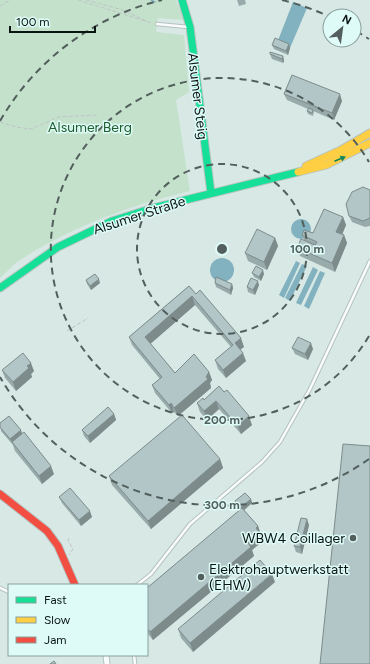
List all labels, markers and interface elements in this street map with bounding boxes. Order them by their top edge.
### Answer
scale bar [10,8,95,34]
north arrow [322,8,362,48]
text: N [340,12,353,27]
text: 100 m [16,15,50,29]
street label: Alsumer Steig [184,52,211,141]
park label: Alsumer Berg [48,119,132,136]
one-way arrow [334,156,346,162]
street label: Alsumer Straße [91,192,188,238]
centre of rings [215,242,229,256]
text: 100 m [290,242,324,256]
text: 200 m [204,413,240,427]
text: 300 m [204,498,240,512]
place label: WBW4 Coillager [242,530,345,547]
marker: WBW4 Coillager [348,533,358,543]
place label: Elektrohauptwerkstatt (EHW) [209,561,349,594]
marker: Elektrohauptwerkstatt (EHW) [196,572,206,582]
legend [8,584,148,656]
text: Fast [44,593,67,607]
text: Slow [44,613,71,627]
text: Jam [44,633,67,647]

